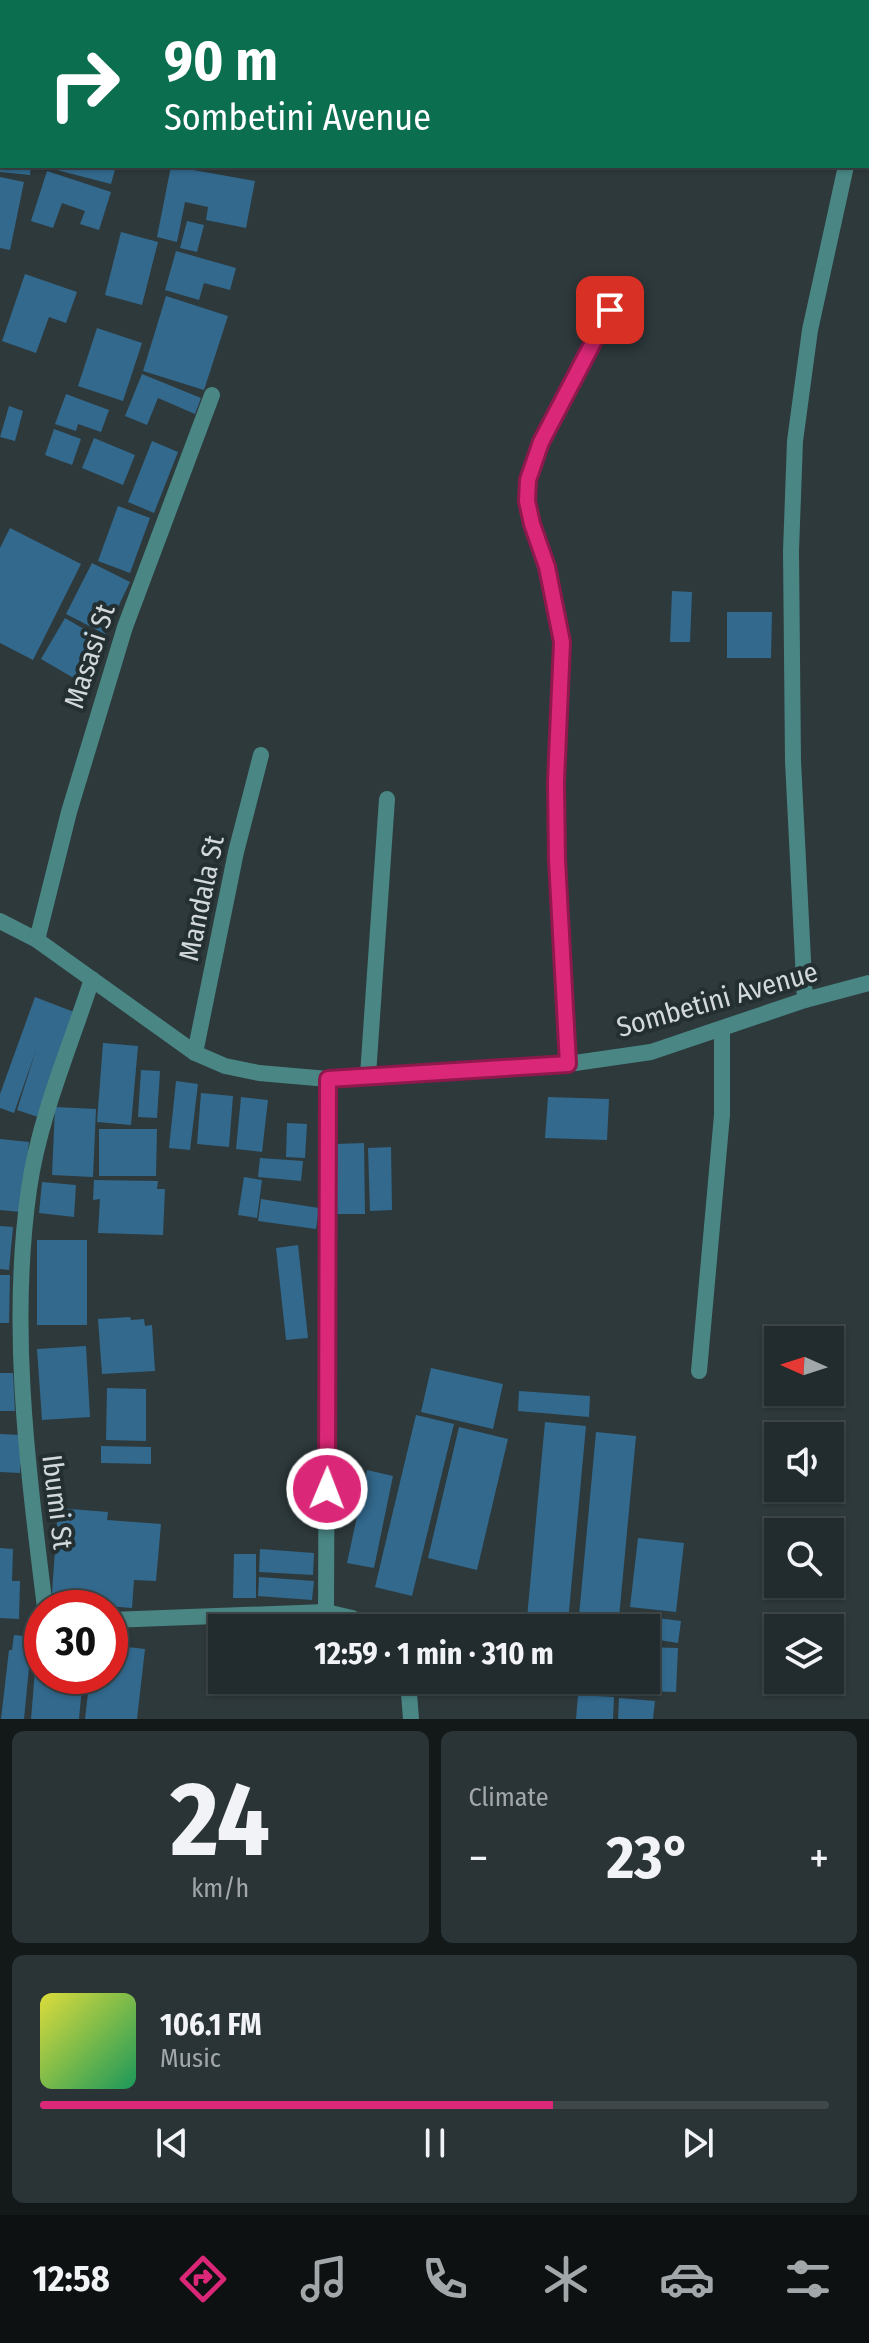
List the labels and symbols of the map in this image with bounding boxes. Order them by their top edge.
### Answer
pin [576,276,644,344]
street label: Masasi St [57,599,122,712]
street label: Mandala St [172,832,231,964]
street label: Sombetini Avenue [613,955,821,1044]
north arrow [764,1326,844,1406]
position arrow [285,1447,369,1531]
street label: Ibumi St [35,1453,80,1552]
speed limit sign: 30 [24,1590,128,1694]

